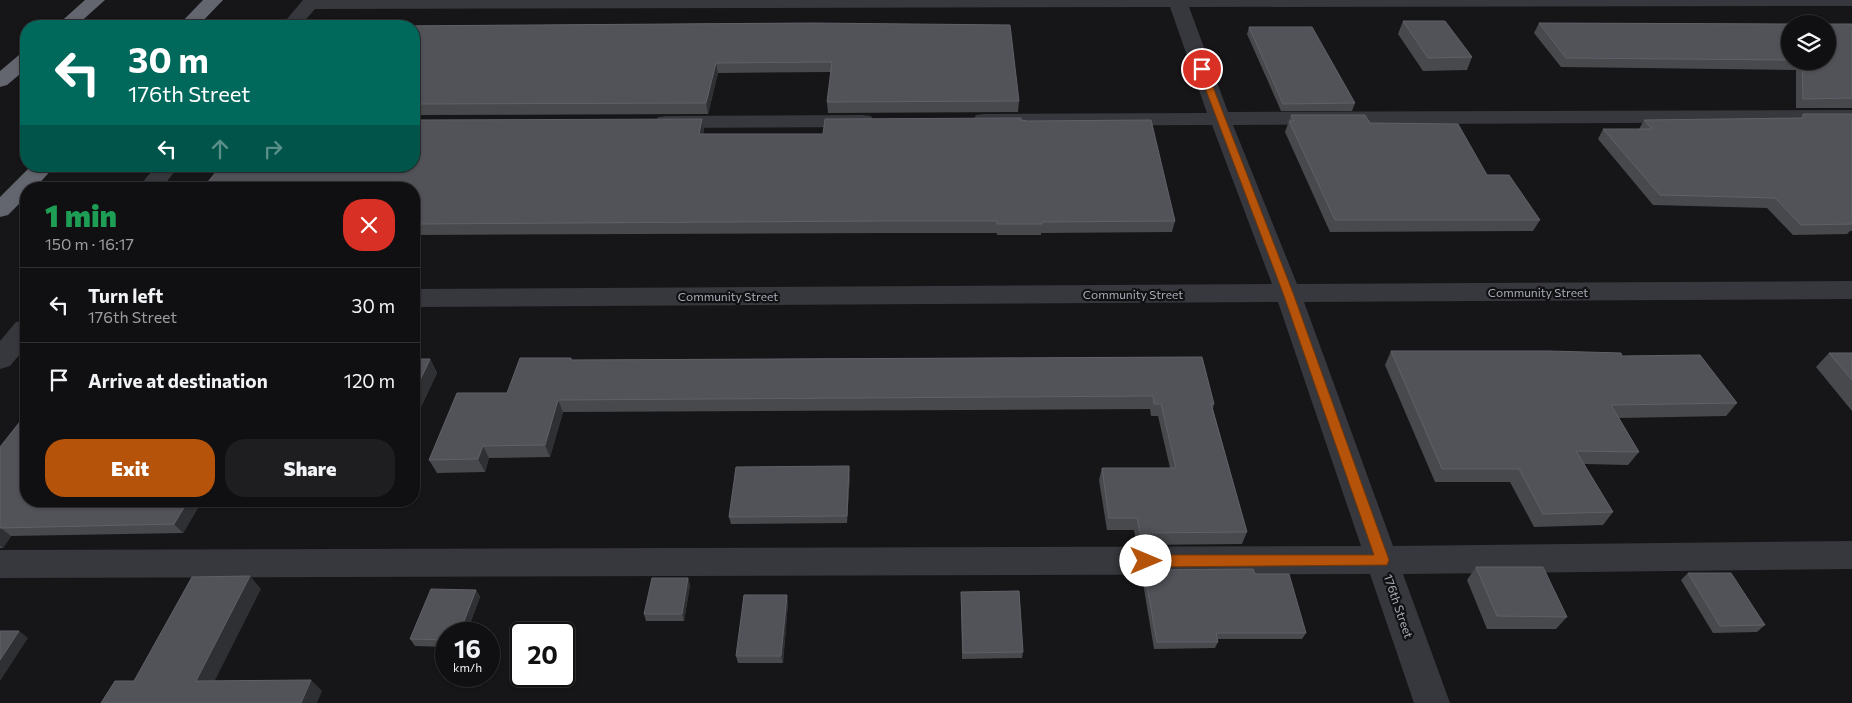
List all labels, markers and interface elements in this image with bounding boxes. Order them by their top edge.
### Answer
map controls [1781,15,1836,70]
button: layers [1781,15,1836,70]
text: 30 m [128,37,209,80]
icon: left [45,40,110,105]
pin [1181,48,1223,90]
icon: arrive [1188,55,1216,83]
text: 176th Street [128,80,250,107]
icon: left [153,135,181,163]
icon: ahead [206,135,234,163]
icon: right [259,135,287,163]
text: 1 min [45,196,117,233]
button: close [343,199,395,251]
text: 150 m · 16:17 [45,234,134,253]
text: Turn left [88,284,163,307]
street label: Community Street [1488,285,1588,299]
street label: Community Street [1083,287,1183,301]
street label: Community Street [678,289,778,303]
icon: left [45,291,73,319]
text: 30 m [352,294,395,317]
text: 176th Street [88,307,177,326]
icon: arrive [45,366,73,394]
text: Arrive at destination [88,369,268,392]
text: 120 m [344,369,395,392]
button: Exit [45,439,215,497]
button: Share [225,439,395,497]
position arrow [1119,534,1171,586]
street label: 176th Street [1382,572,1417,640]
speed limit sign: 20 [510,622,575,687]
text: 16 [454,633,481,663]
text: km/h [453,660,482,674]

